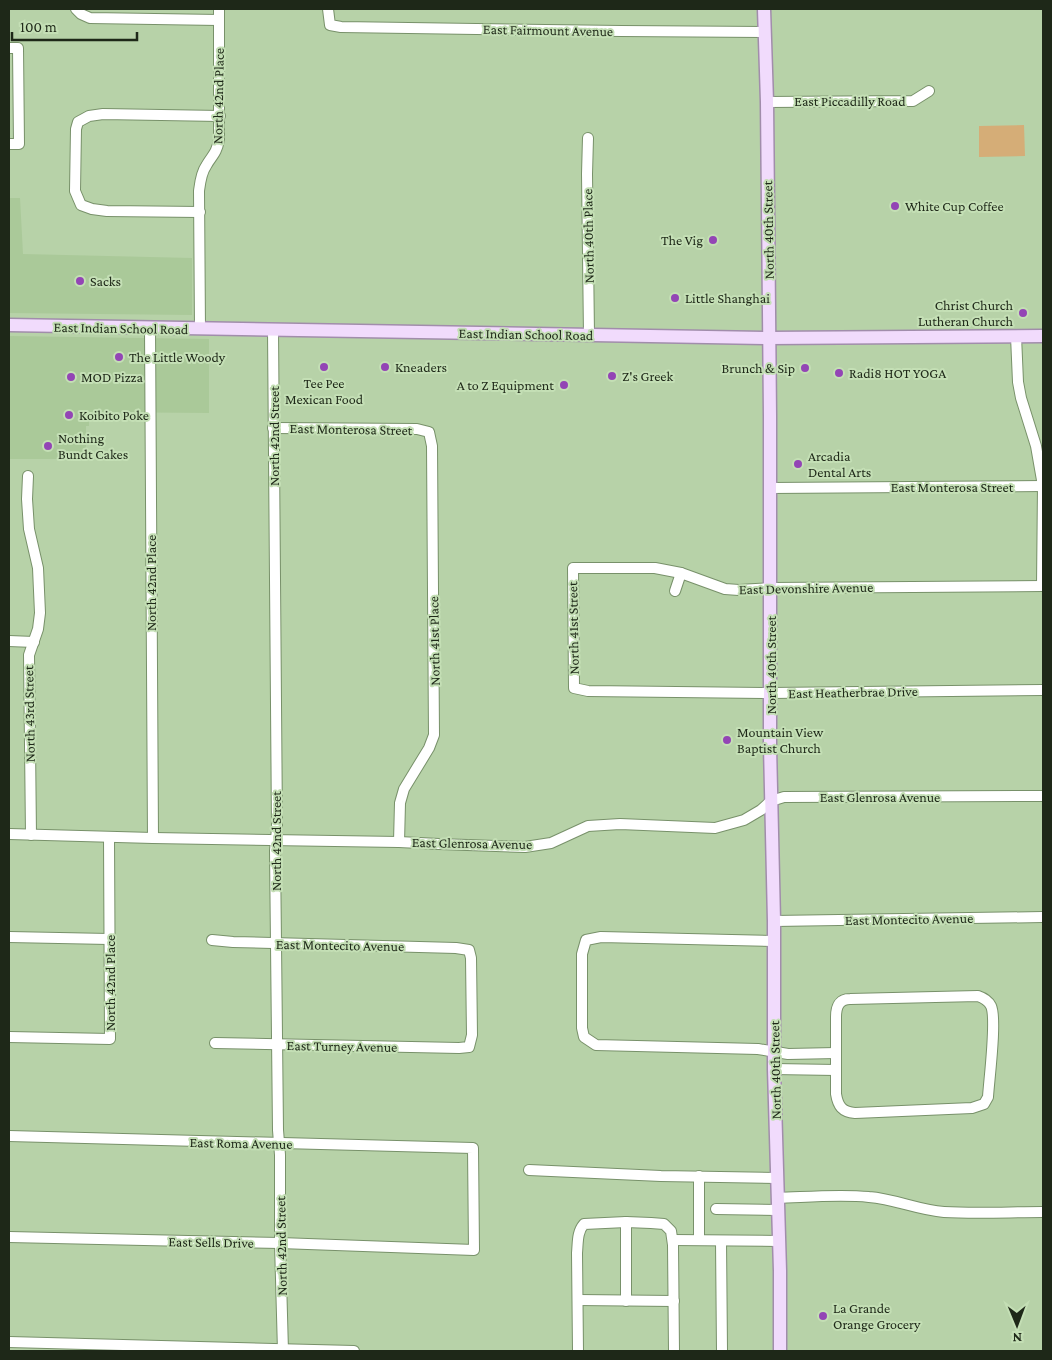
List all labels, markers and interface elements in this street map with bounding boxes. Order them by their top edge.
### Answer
scale bar [12,10,138,42]
text: 100 m [20,19,57,35]
street label: East Fairmount Avenue [483,21,613,39]
street label: North 42nd Place [209,48,227,144]
street label: East Piccadilly Road [794,93,906,109]
street label: North 40th Street [759,180,777,279]
street label: North 40th Place [579,188,597,284]
place label: White Cup Coffee [905,198,1004,214]
marker: White Cup Coffee [889,200,901,212]
place label: The Vig [661,232,703,248]
marker: The Vig [707,234,719,246]
place label: Sacks [90,273,121,289]
marker: Sacks [74,275,86,287]
place label: Little Shanghai [685,290,770,306]
marker: Little Shanghai [669,292,681,304]
place label: Christ Church Lutheran Church [918,297,1013,329]
marker: Christ Church Lutheran Church [1017,307,1029,319]
street label: East Indian School Road [54,319,189,337]
street label: East Indian School Road [459,325,594,343]
place label: The Little Woody [129,349,226,365]
marker: The Little Woody [113,351,125,363]
place label: Kneaders [395,359,447,375]
place label: Brunch & Sip [722,360,795,376]
marker: Tee Pee Mexican Food [318,361,330,373]
marker: Kneaders [379,361,391,373]
marker: Brunch & Sip [799,362,811,374]
place label: Radi8 HOT YOGA [849,365,946,381]
marker: Radi8 HOT YOGA [833,367,845,379]
place label: Z's Greek [622,368,673,384]
place label: MOD Pizza [81,369,144,385]
marker: Z's Greek [606,370,618,382]
marker: MOD Pizza [65,371,77,383]
place label: Tee Pee Mexican Food [285,375,364,407]
place label: A to Z Equipment [457,377,554,393]
marker: A to Z Equipment [558,379,570,391]
street label: North 42nd Street [266,386,282,486]
place label: Koibito Poke [79,407,149,423]
marker: Koibito Poke [63,409,75,421]
street label: East Monterosa Street [290,420,413,438]
place label: Nothing Bundt Cakes [58,430,128,462]
marker: Nothing Bundt Cakes [42,440,54,452]
place label: Arcadia Dental Arts [808,448,871,480]
marker: Arcadia Dental Arts [792,458,804,470]
street label: East Monterosa Street [891,479,1014,495]
street label: North 42nd Place [143,535,159,631]
street label: East Devonshire Avenue [739,579,873,597]
street label: North 41st Street [564,581,582,675]
street label: North 41st Place [425,596,443,686]
street label: North 40th Street [763,615,779,714]
street label: North 43rd Street [20,665,38,763]
street label: East Heatherbrae Drive [788,683,918,701]
place label: Mountain View Baptist Church [737,724,824,756]
marker: Mountain View Baptist Church [721,734,733,746]
street label: East Glenrosa Avenue [820,789,940,805]
street label: North 42nd Street [268,791,284,891]
street label: East Glenrosa Avenue [412,834,532,852]
street label: East Montecito Avenue [845,910,973,928]
street label: North 42nd Place [102,935,118,1031]
street label: East Montecito Avenue [276,936,404,954]
street label: North 40th Street [766,1020,784,1119]
street label: East Turney Avenue [286,1037,398,1055]
street label: East Roma Avenue [189,1134,293,1152]
street label: North 42nd Street [272,1196,290,1296]
street label: East Sells Drive [168,1233,254,1251]
place label: La Grande Orange Grocery [833,1300,921,1332]
north arrow [992,1300,1042,1350]
marker: La Grande Orange Grocery [817,1310,829,1322]
text: N [1012,1330,1022,1346]

